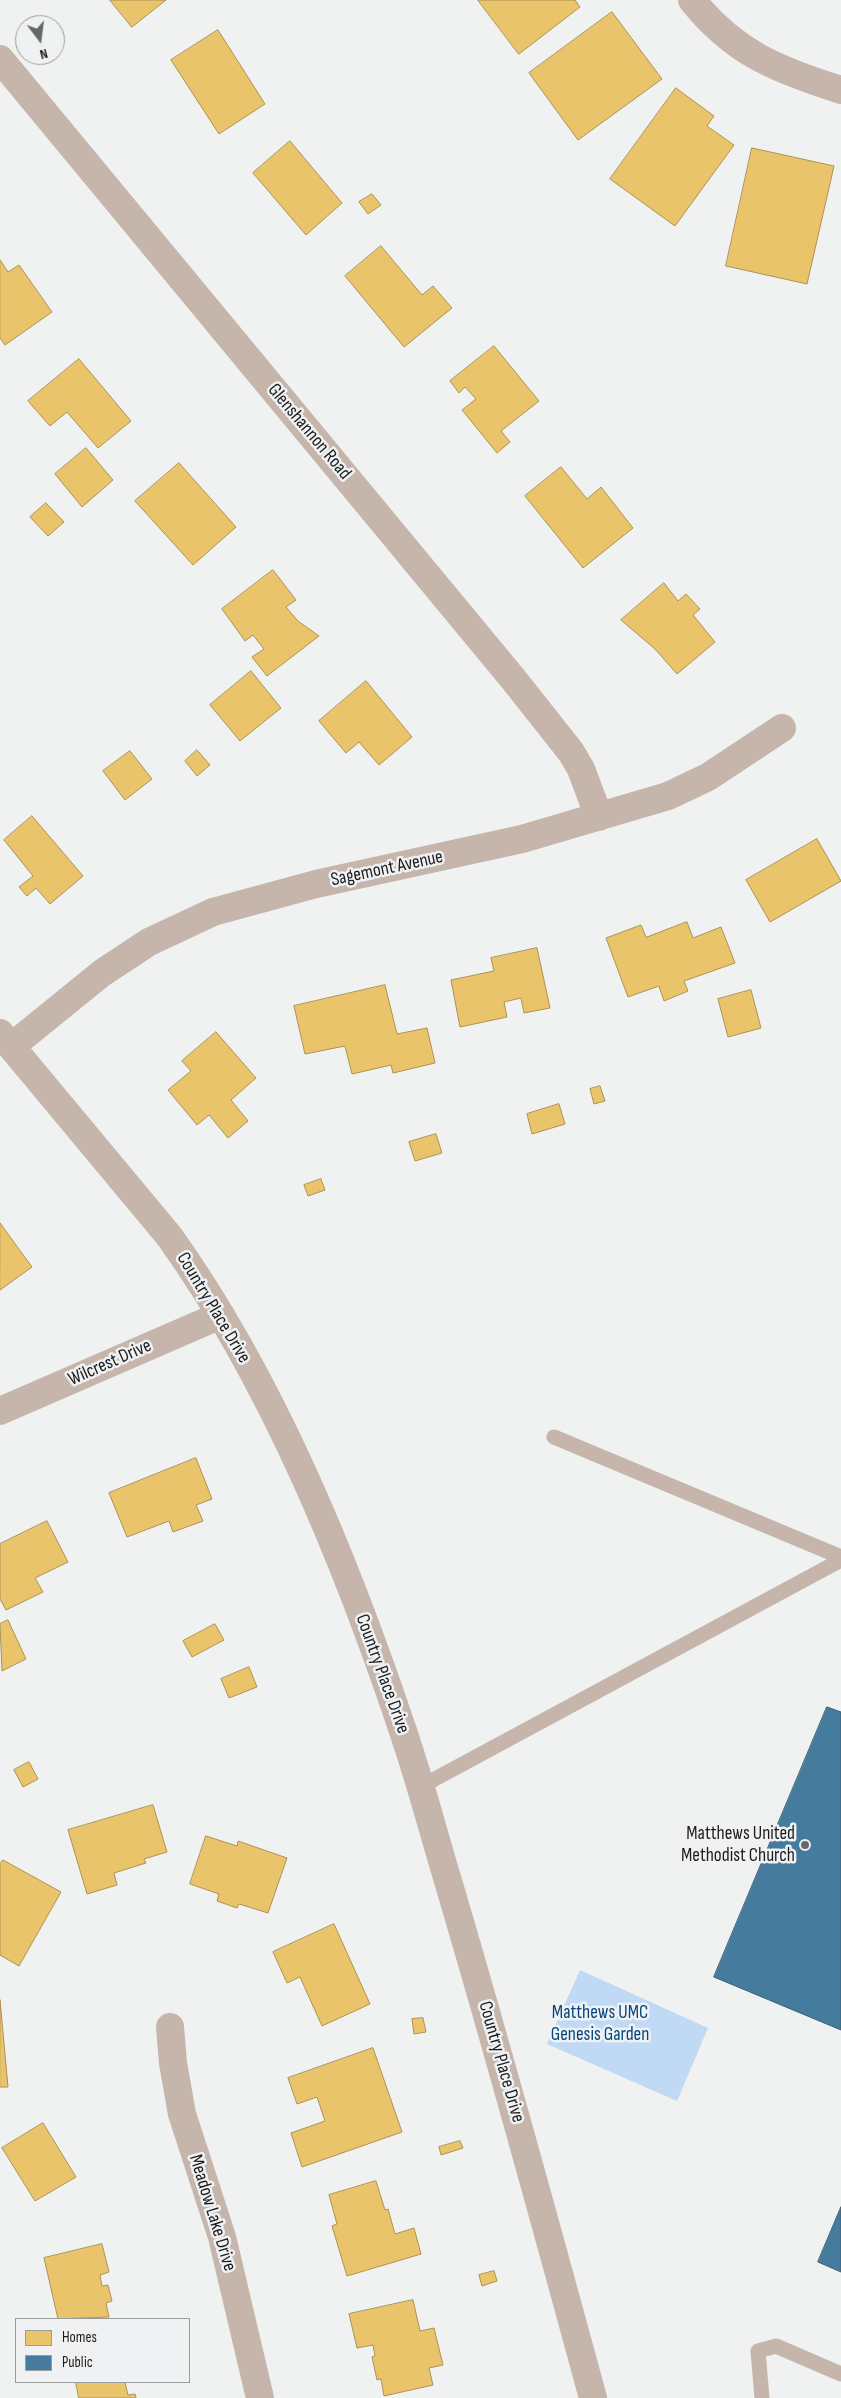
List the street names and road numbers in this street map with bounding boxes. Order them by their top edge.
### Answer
street label: Glenshannon Road [262,379,356,485]
street label: Sagemont Avenue [329,846,445,892]
street label: Country Place Drive [171,1249,255,1367]
street label: Wilcrest Drive [65,1335,155,1391]
street label: Country Place Drive [350,1611,414,1737]
street label: Country Place Drive [473,1999,529,2125]
street label: Meadow Lake Drive [183,2152,241,2274]

